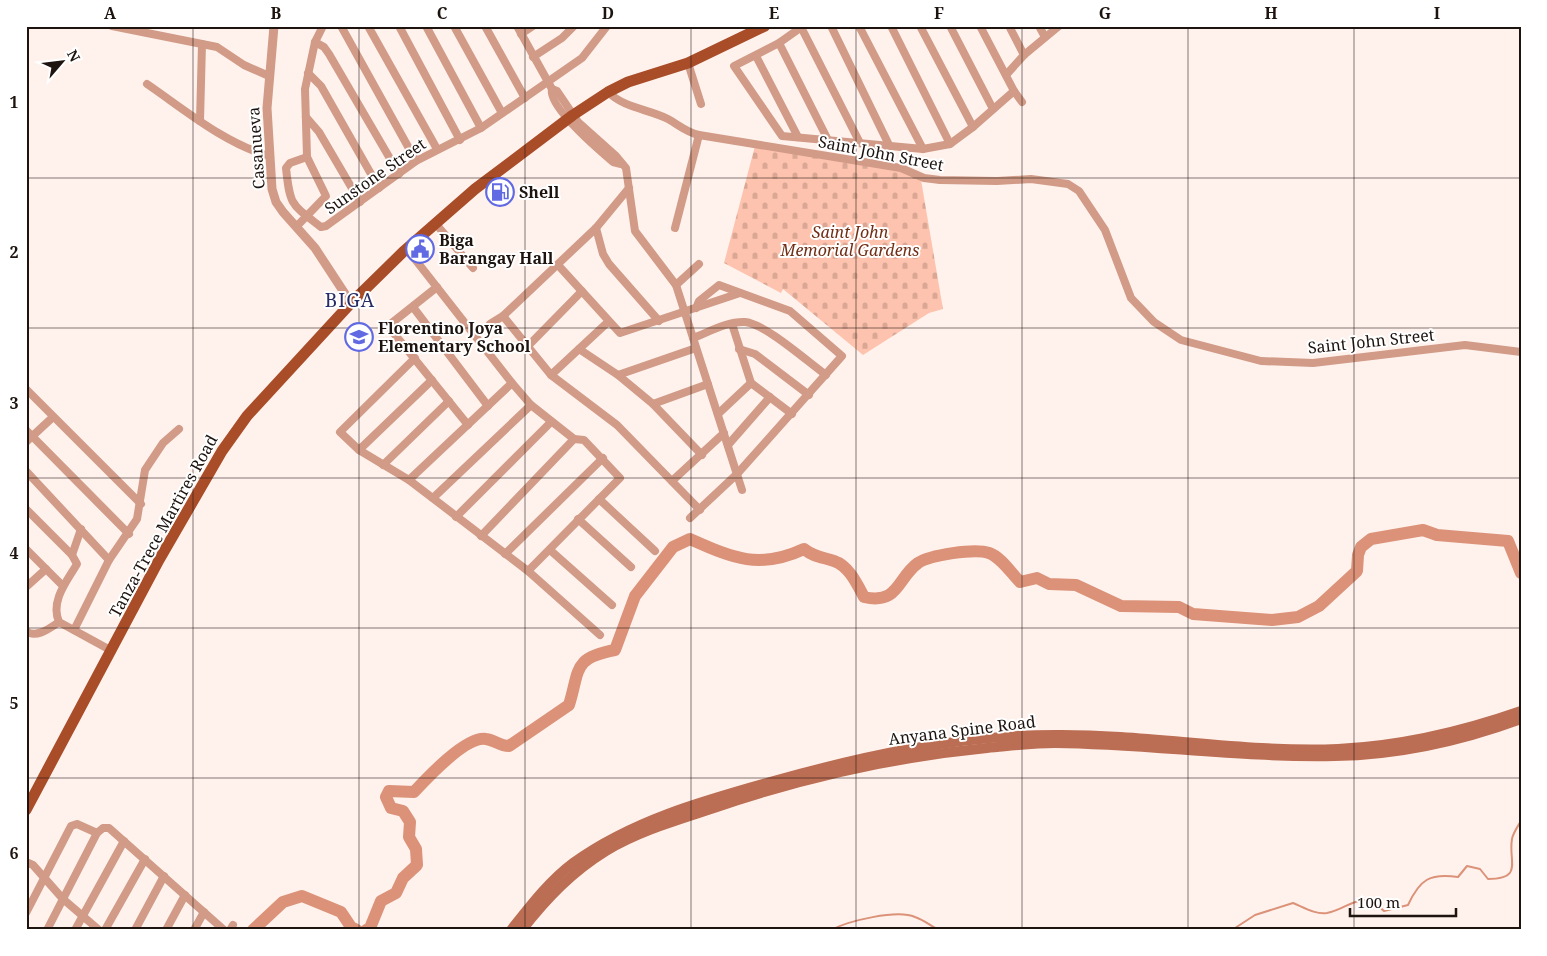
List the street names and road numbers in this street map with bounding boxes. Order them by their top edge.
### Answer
street label: Casanueva [242,106,270,190]
street label: Saint John Street [816,130,946,176]
street label: Sunstone Street [320,133,430,219]
street label: Saint John Street [1307,323,1436,359]
street label: Tanza-Trece Martires Road [104,431,223,621]
street label: Anyana Spine Road [887,710,1037,750]

